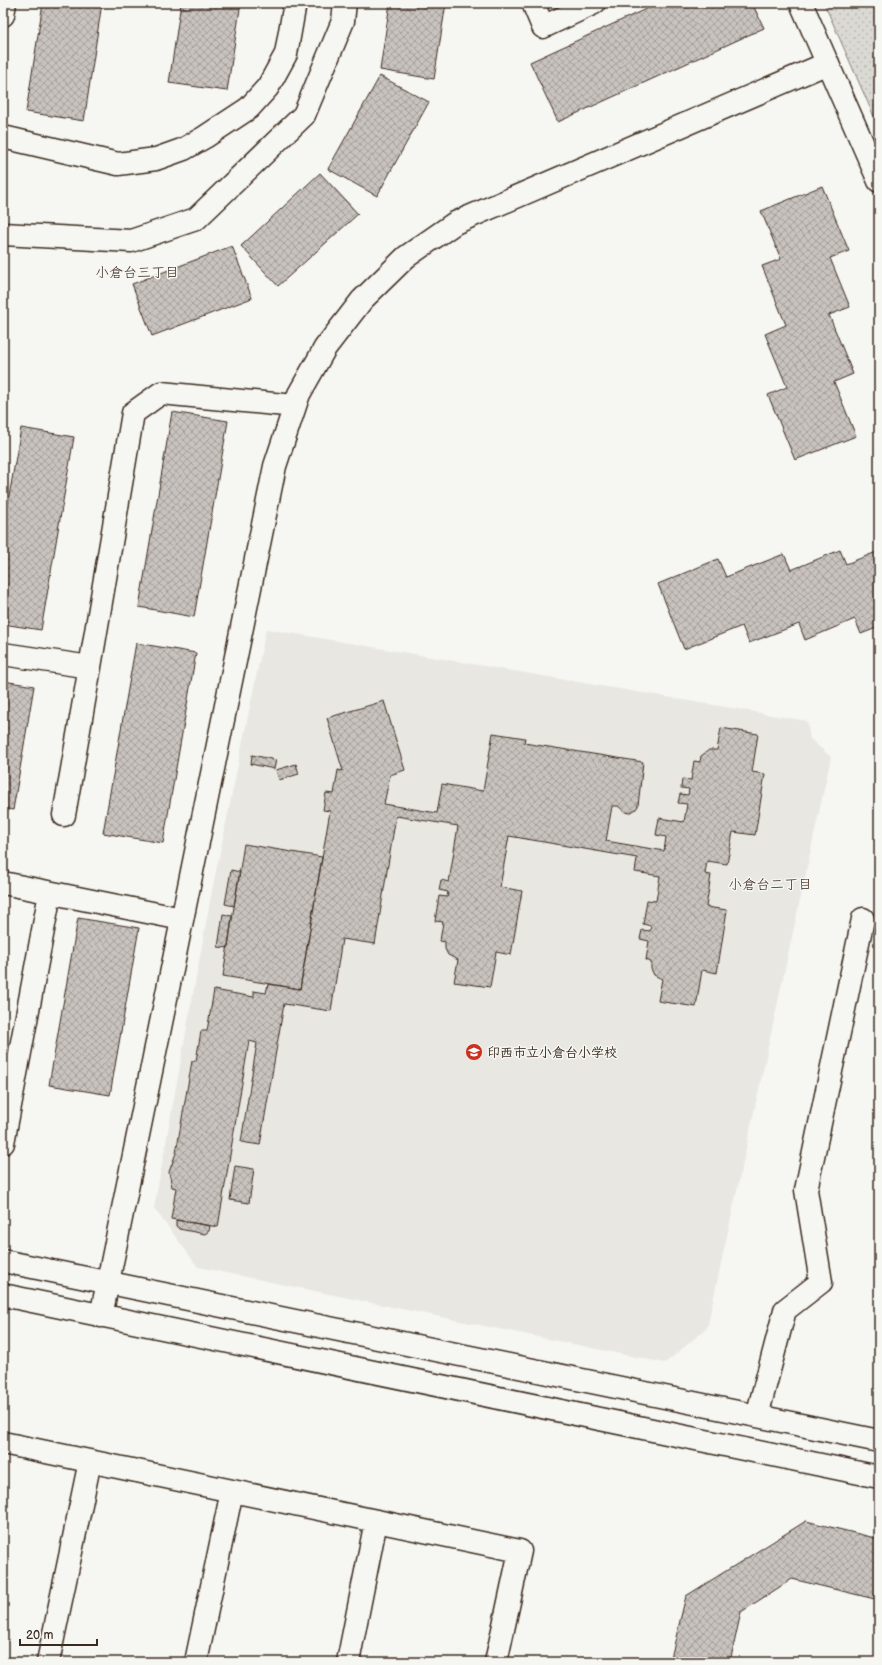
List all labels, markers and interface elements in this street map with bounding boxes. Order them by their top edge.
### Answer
district label: 小倉台三丁目 [95,264,179,281]
district label: 小倉台二丁目 [728,876,812,893]
school or university icon: 印西市立小倉台小学校 [464,1042,484,1062]
place label: 印西市立小倉台小学校 [487,1045,617,1061]
scale bar [20,1621,97,1647]
text: 20 m [26,1628,53,1643]

